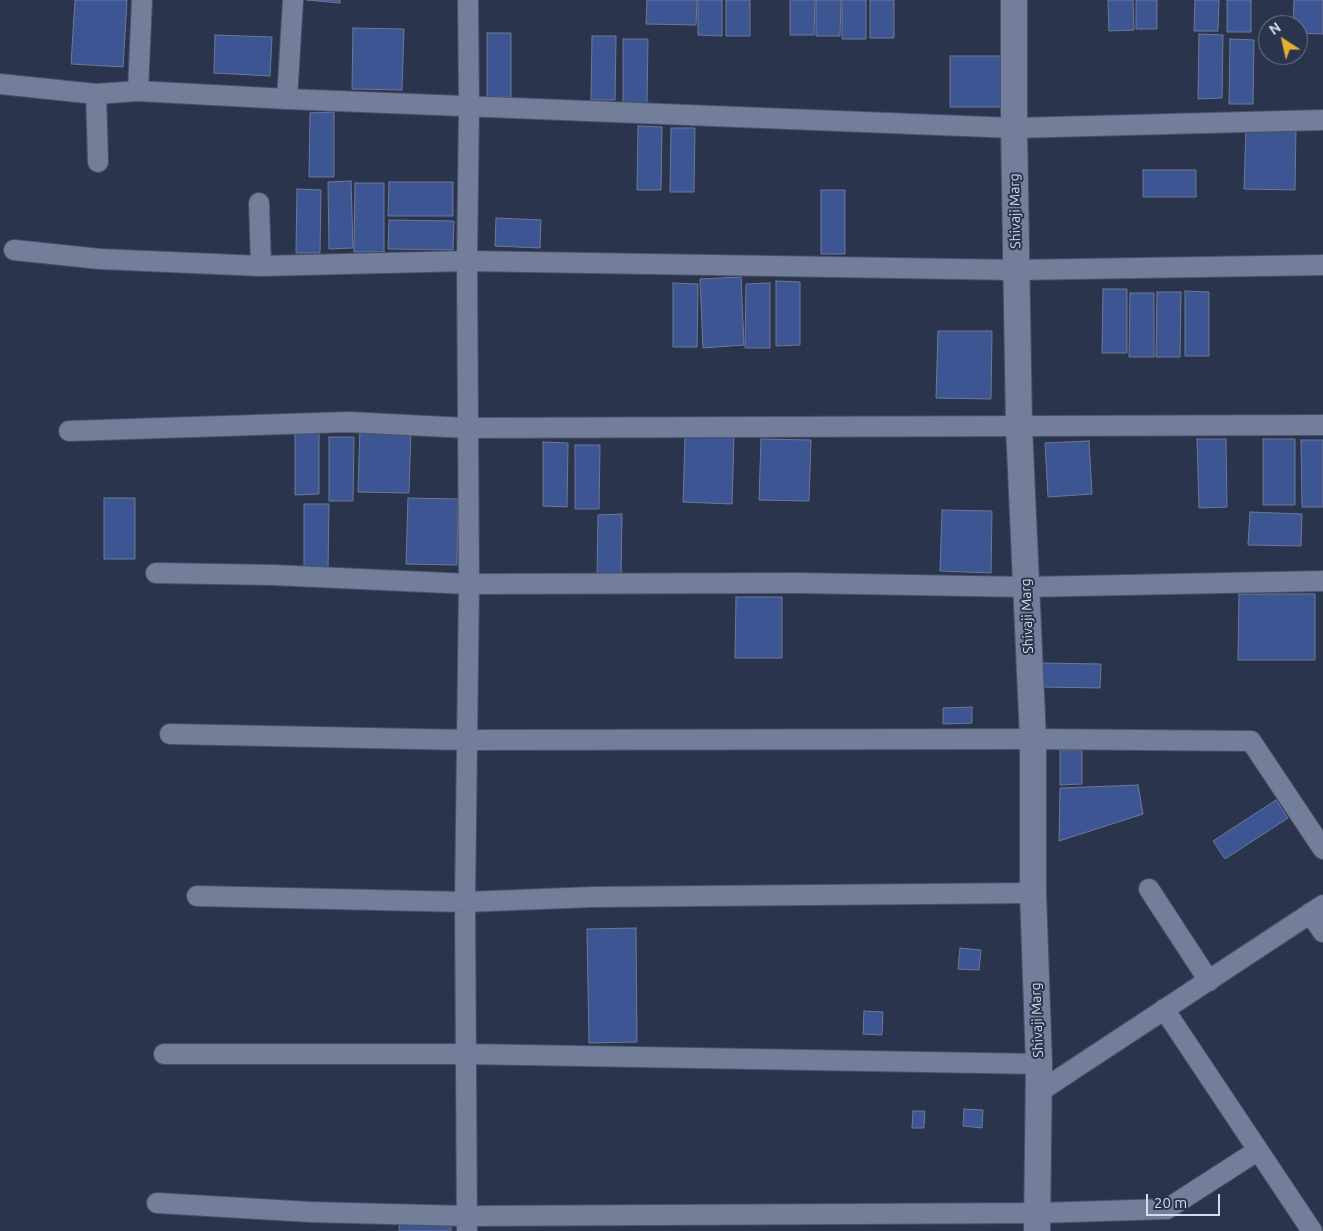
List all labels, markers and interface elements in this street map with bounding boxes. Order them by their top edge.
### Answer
north arrow [1258,15,1308,65]
text: N [1266,19,1284,38]
street label: Shivaji Marg [1006,173,1024,249]
street label: Shivaji Marg [1017,578,1037,654]
street label: Shivaji Marg [1027,982,1047,1058]
scale bar [1148,1184,1222,1216]
text: 20 m [1154,1194,1187,1211]

